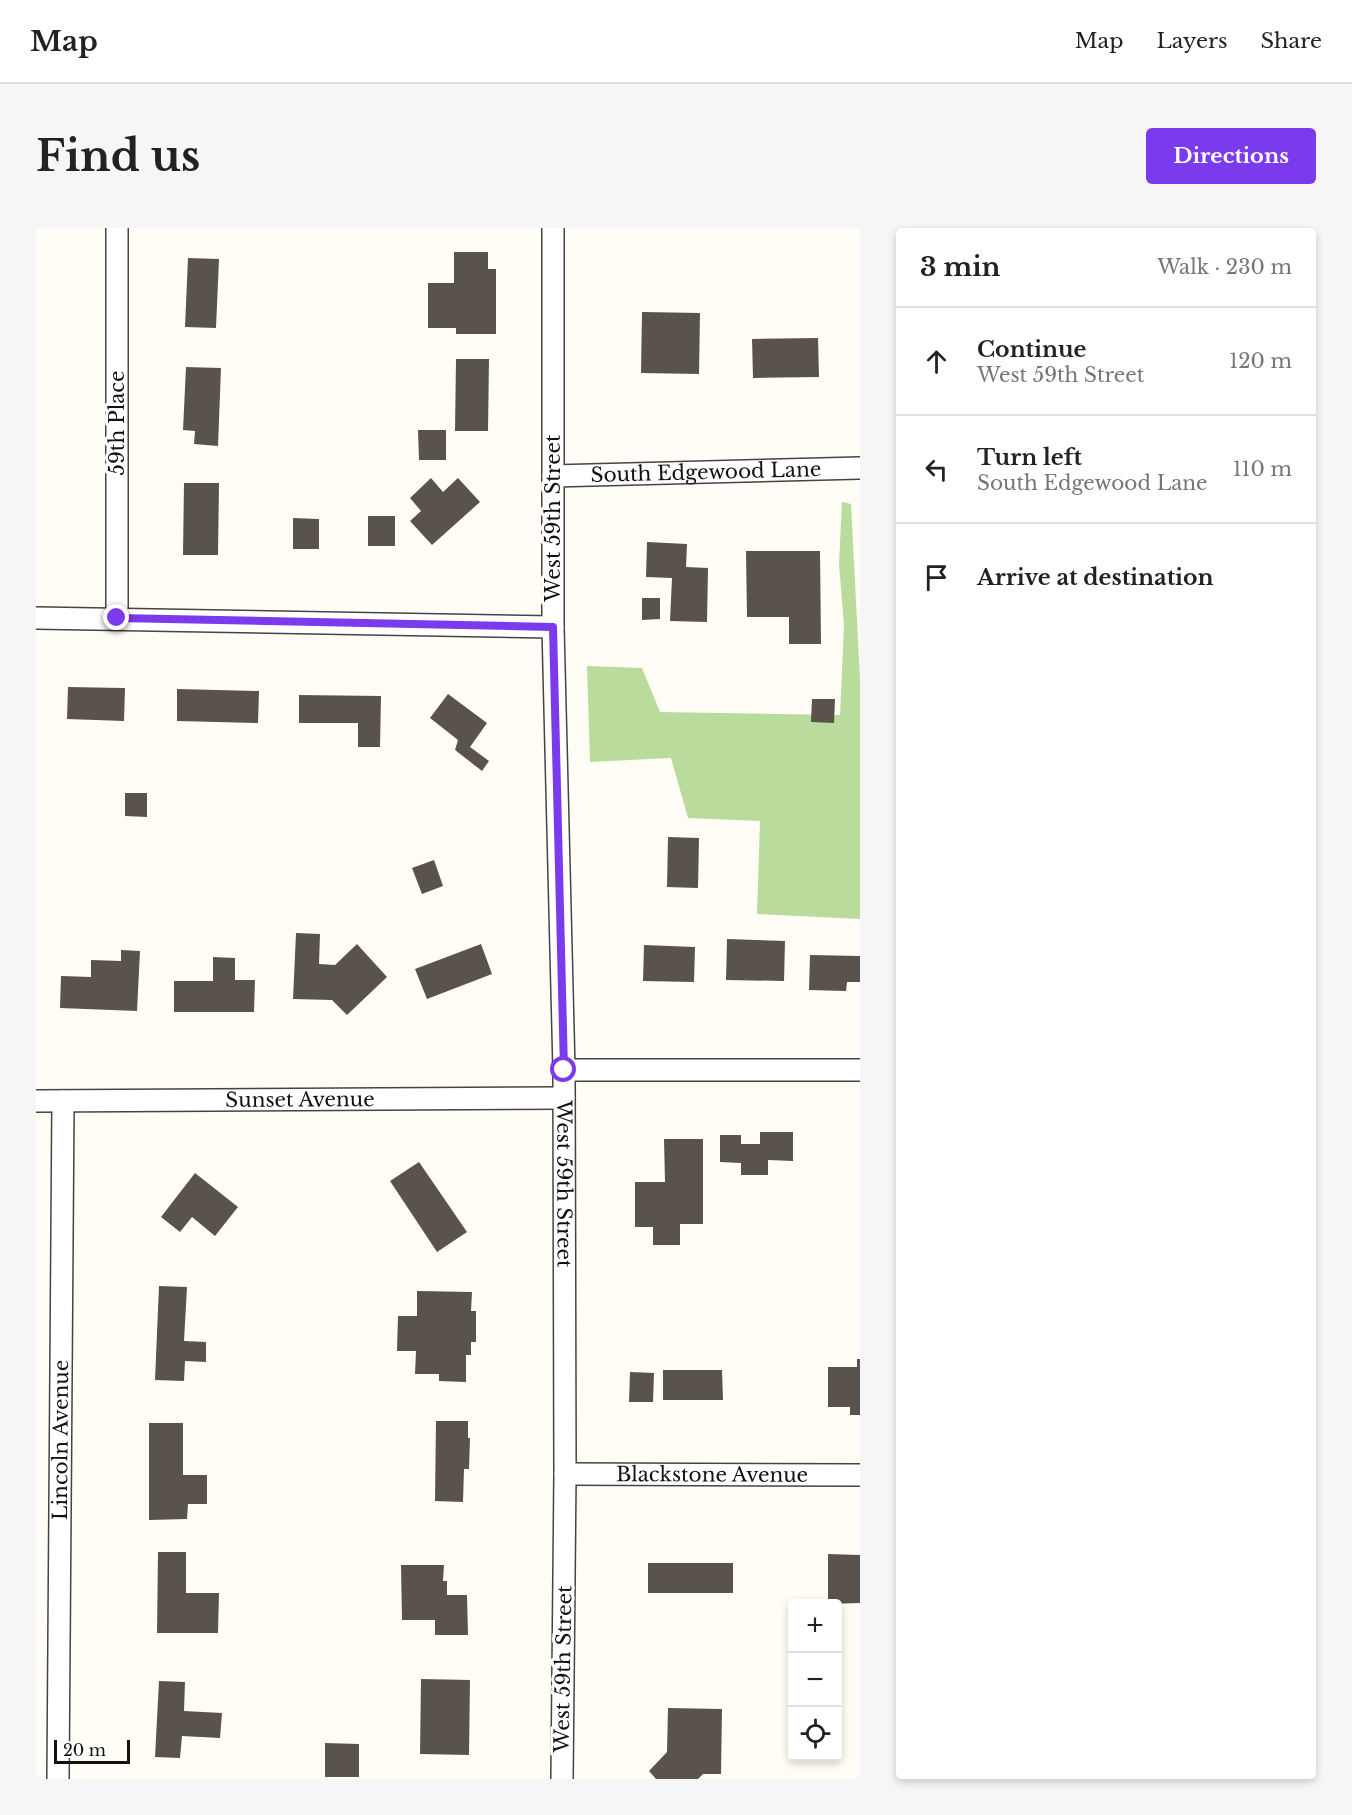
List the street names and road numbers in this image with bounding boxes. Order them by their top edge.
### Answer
street label: 59th Place [105,371,129,475]
street label: West 59th Street [541,434,565,603]
street label: South Edgewood Lane [590,457,822,487]
street label: Sunset Avenue [225,1087,375,1112]
street label: West 59th Street [552,1099,576,1268]
street label: Lincoln Avenue [48,1360,73,1520]
street label: Blackstone Avenue [616,1462,808,1487]
street label: West 59th Street [550,1585,576,1754]

